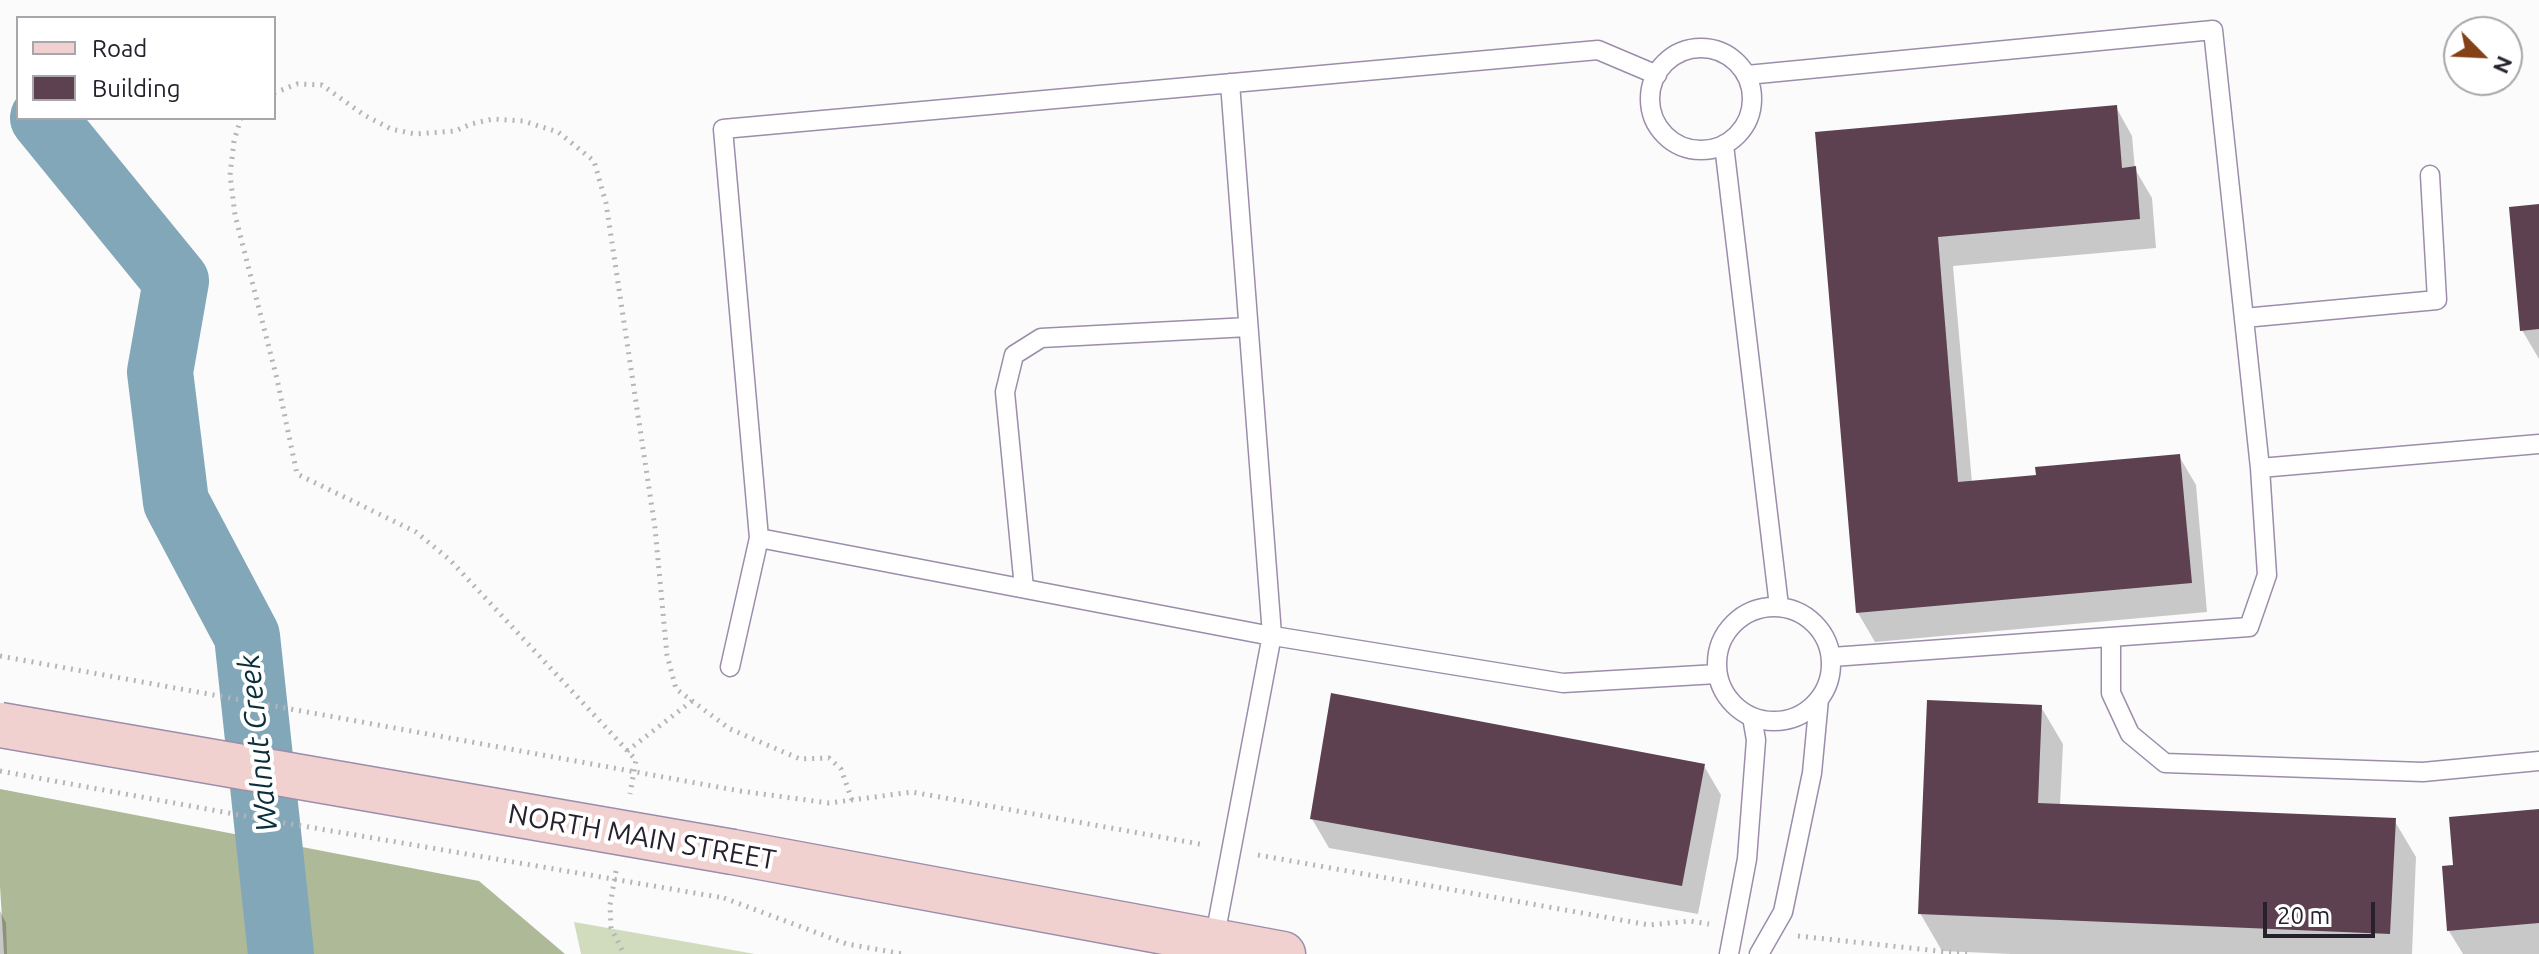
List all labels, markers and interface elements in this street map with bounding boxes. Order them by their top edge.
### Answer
legend [16,16,276,120]
north arrow [2443,16,2523,96]
text: Road [92,35,147,62]
text: N [2489,53,2518,78]
text: Building [92,75,180,102]
water label: Walnut Creek [231,652,285,834]
street label: NORTH MAIN STREET [505,797,779,877]
scale bar [2267,886,2379,936]
text: 20 m [2277,902,2330,929]

